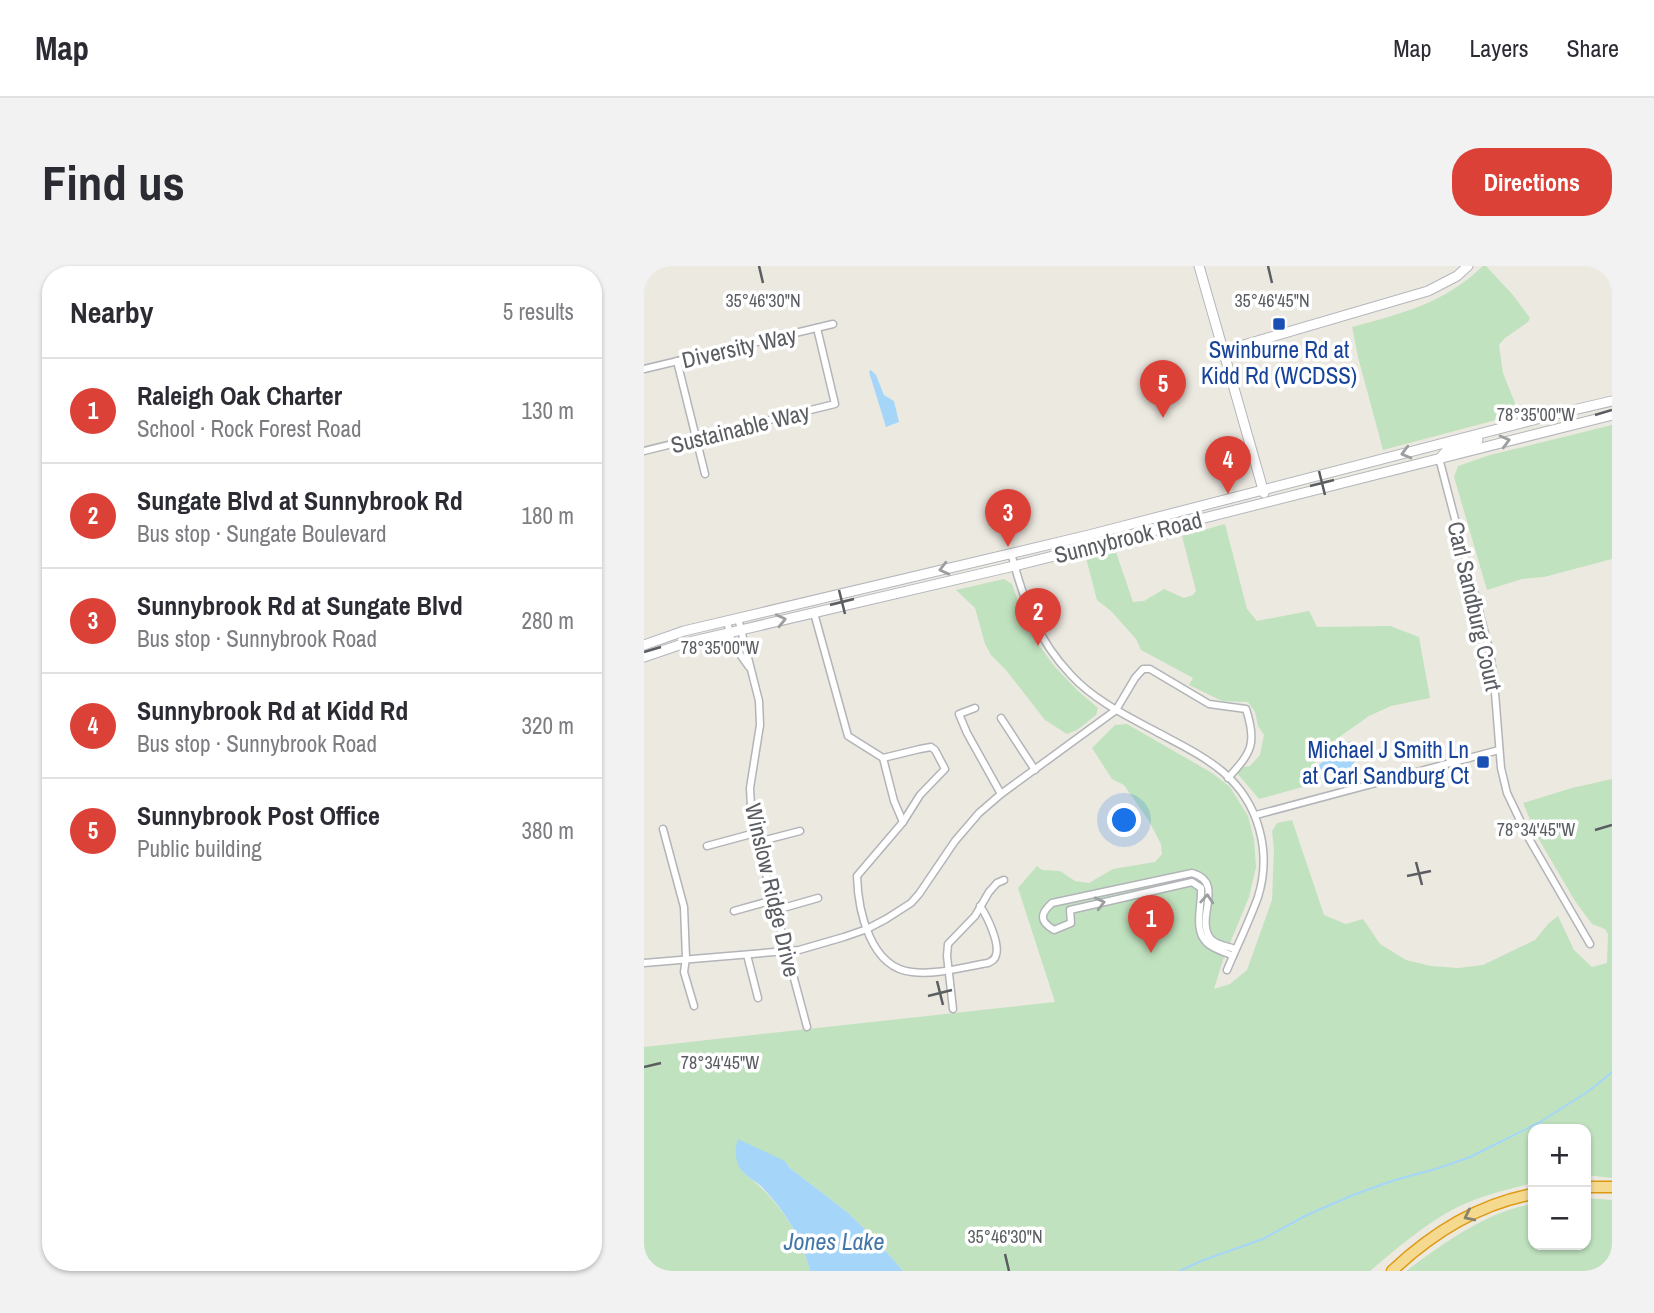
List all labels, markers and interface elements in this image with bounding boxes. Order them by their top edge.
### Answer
text: Map [35,26,89,70]
text: Map [1393,32,1431,64]
text: Layers [1469,32,1528,64]
text: Share [1566,32,1619,64]
button: Directions [1452,148,1612,216]
text: Find us [42,149,185,215]
text: 35°46'30"N [725,288,801,313]
text: 35°46'45"N [1234,288,1310,313]
text: Nearby [70,292,153,332]
text: 5 results [503,296,574,327]
marker: Swinburne Rd at Kidd Rd (WCDSS) [1271,316,1287,332]
street label: Diversity Way [679,319,800,375]
place label: Swinburne Rd at Kidd Rd (WCDSS) [1201,334,1357,391]
pin: 5 [1140,360,1186,418]
text: Raleigh Oak Charter [137,378,342,413]
text: 1 [88,395,98,426]
text: 130 m [522,395,574,426]
street label: Sustainable Way [667,396,813,460]
text: 78°35'00"W [1497,402,1575,427]
text: School · Rock Forest Road [137,413,361,444]
one-way arrow [1499,435,1511,449]
pin: 4 [1205,436,1251,494]
one-way arrow [1401,445,1413,459]
text: Sungate Blvd at Sunnybrook Rd [137,483,463,518]
pin: 3 [985,489,1031,547]
text: 2 [88,500,98,531]
text: 180 m [522,500,574,531]
street label: Sunnybrook Road [1051,504,1205,570]
text: Bus stop · Sungate Boulevard [137,518,387,549]
street label: Carl Sandburg Court [1440,518,1510,694]
one-way arrow [938,561,950,575]
text: Sunnybrook Rd at Sungate Blvd [137,588,463,623]
pin: 2 [1015,588,1061,646]
text: 3 [88,605,98,636]
text: 280 m [522,605,574,636]
one-way arrow [775,614,787,629]
text: Bus stop · Sunnybrook Road [137,623,377,654]
text: 78°35'00"W [681,635,759,660]
text: Sunnybrook Rd at Kidd Rd [137,693,408,728]
text: 4 [88,710,98,741]
text: 320 m [522,710,574,741]
text: Bus stop · Sunnybrook Road [137,728,377,759]
place label: Michael J Smith Ln at Carl Sandburg Ct [1302,734,1469,791]
marker: Michael J Smith Ln at Carl Sandburg Ct [1475,754,1491,770]
text: Sunnybrook Post Office [137,798,380,833]
street label: Winslow Ridge Drive [738,800,808,980]
your location [1107,803,1141,837]
text: 5 [88,815,98,846]
text: 380 m [522,815,574,846]
text: 78°34'45"W [1497,817,1575,842]
text: Public building [137,833,262,864]
one-way arrow [1199,893,1214,904]
pin: 1 [1128,895,1174,953]
one-way arrow [1094,897,1106,911]
text: 78°34'45"W [681,1050,759,1075]
map controls [1528,1124,1591,1250]
button: + [1528,1124,1591,1187]
button: − [1528,1187,1591,1250]
one-way arrow [1464,1208,1476,1222]
text: 35°46'30"N [967,1224,1043,1249]
water label: Jones Lake [783,1225,884,1257]

